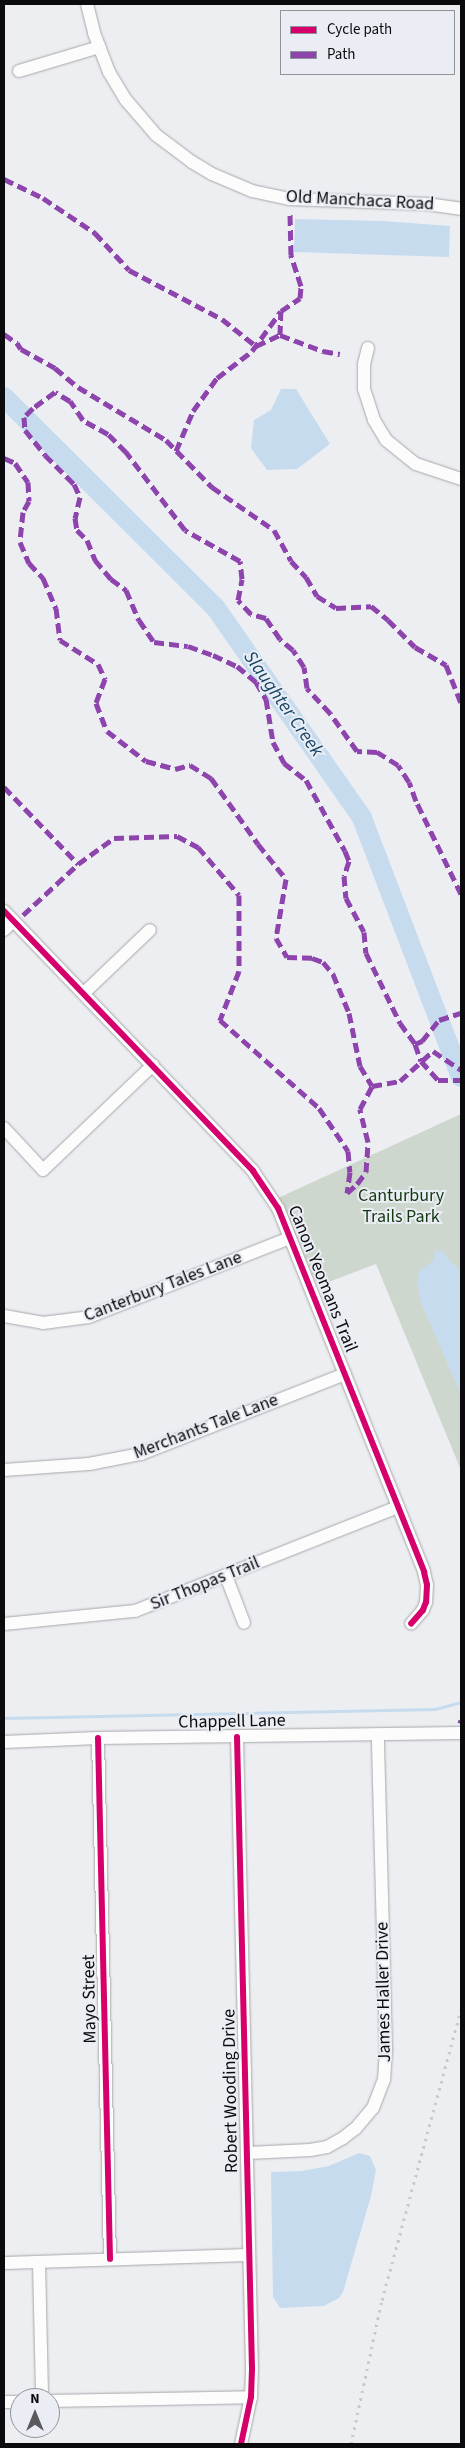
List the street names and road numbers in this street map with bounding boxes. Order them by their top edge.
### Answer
street label: Old Manchaca Road [285,186,435,216]
street label: Canon Yeomans Trail [283,1202,361,1356]
street label: Canterbury Tales Lane [81,1247,245,1327]
street label: Merchants Tale Lane [131,1389,281,1465]
street label: Sir Thopas Trail [147,1552,263,1616]
street label: Chappell Lane [178,1710,286,1734]
street label: James Haller Drive [372,1922,396,2062]
street label: Mayo Street [78,1954,102,2044]
street label: Robert Wooding Drive [219,2009,243,2173]

